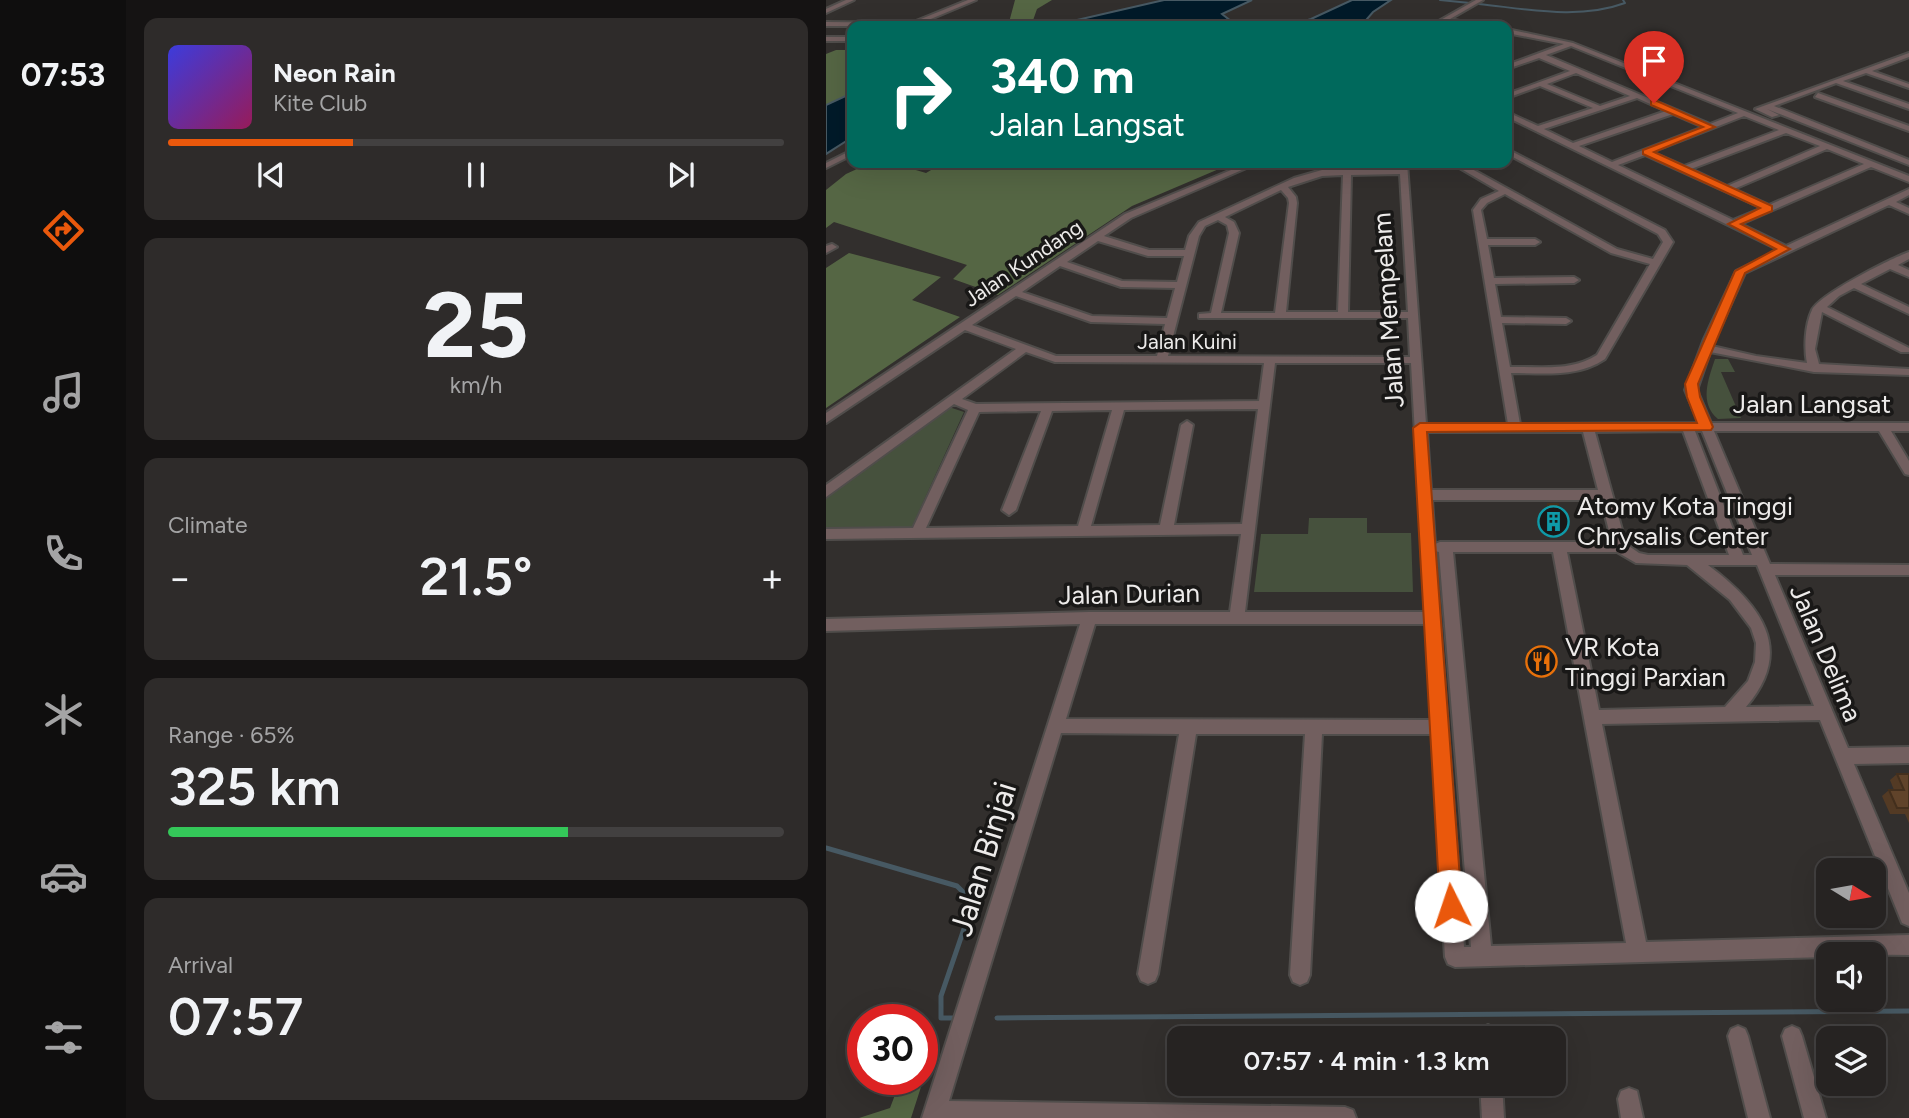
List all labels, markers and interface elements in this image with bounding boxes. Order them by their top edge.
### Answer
pin [1624,31,1684,103]
icon: arrive [1635,42,1673,80]
text: 340 m [990,46,1134,105]
icon: right [875,49,966,140]
text: 07:53 [21,56,105,94]
text: Neon Rain [273,57,396,89]
text: Kite Club [273,89,367,117]
text: Jalan Langsat [990,106,1185,144]
icon: previous [252,156,290,194]
icon: pause [457,156,495,194]
icon: next [662,156,700,194]
icon: directions [39,206,88,255]
street label: Jalan Mempelam [1365,211,1411,409]
street label: Jalan Kundang [959,214,1087,312]
text: 25 [423,271,529,380]
street label: Jalan Kuini [1137,329,1237,354]
icon: music [39,368,88,417]
text: km/h [450,371,502,399]
street label: Jalan Langsat [1733,388,1891,420]
place label: Atomy Kota Tinggi Chrysalis Center [1577,490,1793,552]
building icon: Atomy Kota Tinggi Chrysalis Center [1537,504,1571,538]
text: Climate [168,511,247,539]
icon: phone [39,529,88,578]
text: 21.5° [419,546,533,608]
text: − [168,555,192,601]
text: + [760,555,784,601]
street label: Jalan Durian [1058,577,1200,611]
street label: Jalan Delima [1783,580,1869,726]
place label: VR Kota Tinggi Parxian [1565,631,1726,693]
restaurant icon: VR Kota Tinggi Parxian [1525,645,1559,679]
icon: climate [39,690,88,739]
text: Range · 65% [168,721,295,749]
text: 325 km [168,756,341,818]
street label: Jalan Binjai [942,777,1024,941]
icon: car [39,852,88,901]
north arrow [1816,858,1886,928]
map controls [1816,858,1886,1096]
position arrow [1414,869,1488,943]
button: sound [1816,942,1886,1012]
text: Arrival [168,951,233,979]
text: 07:57 [168,986,303,1048]
speed limit sign: 30 [847,1004,938,1095]
icon: filters [39,1013,88,1062]
button: layers [1816,1026,1886,1096]
text: 07:57 · 4 min · 1.3 km [1244,1045,1489,1077]

